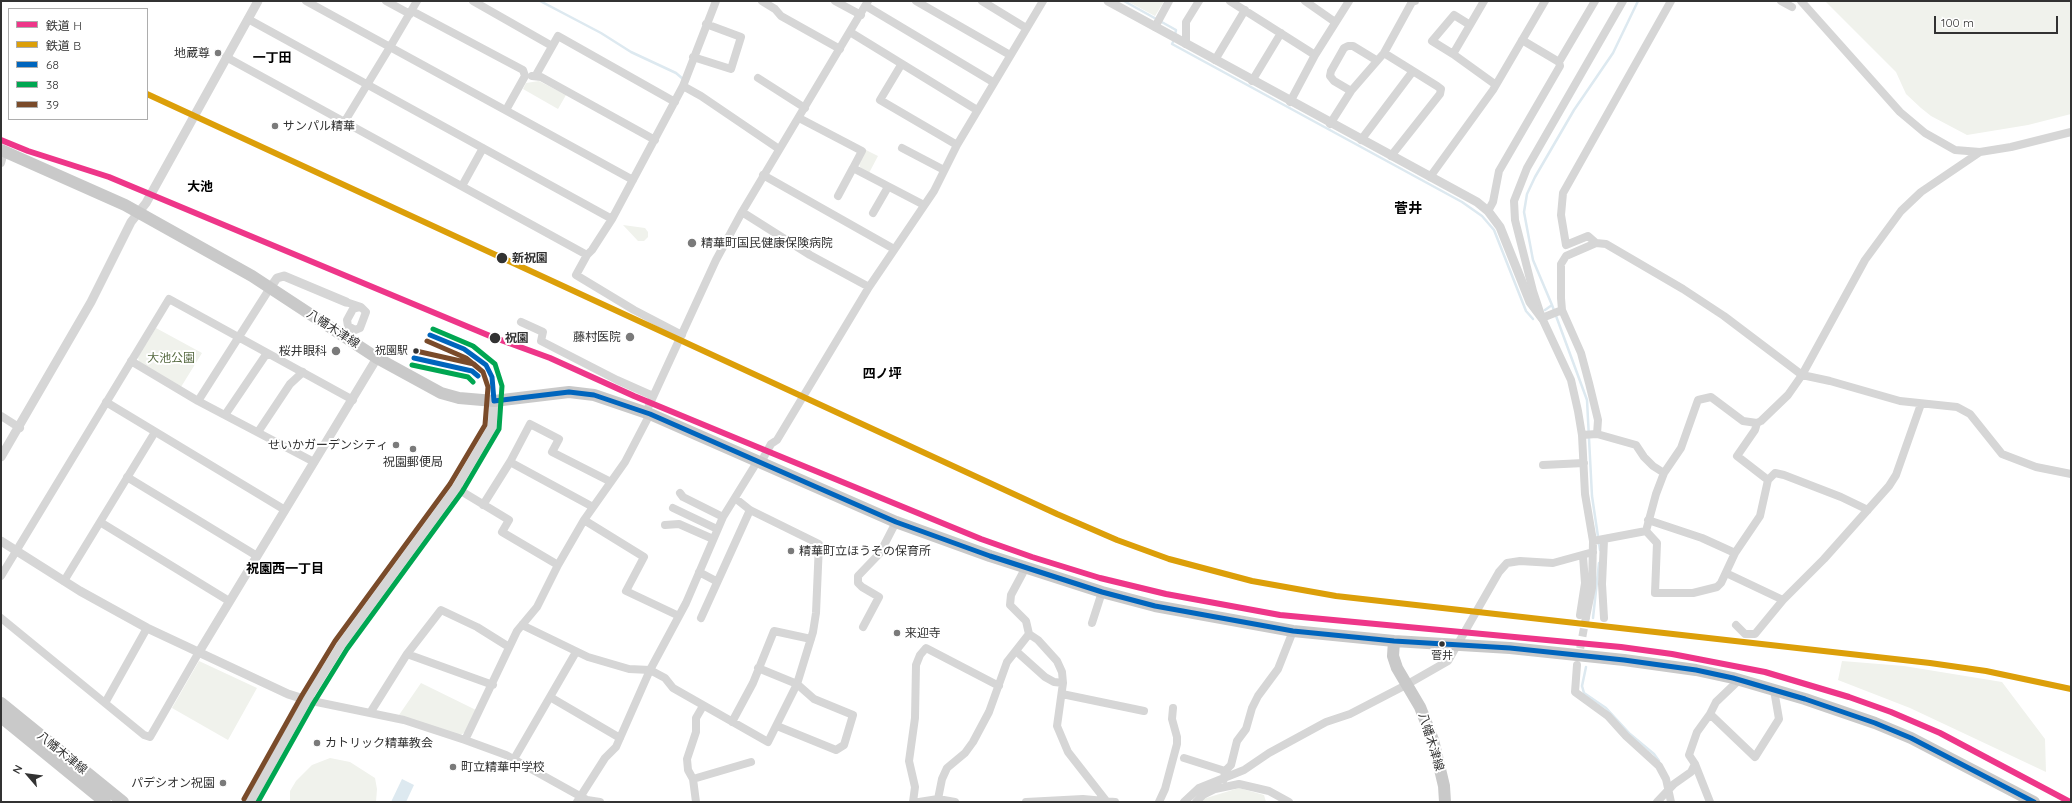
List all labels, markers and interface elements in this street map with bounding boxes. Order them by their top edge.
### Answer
legend [8,8,148,120]
scale bar [1936,8,2060,34]
text: 100 m [1941,15,1974,30]
text: 鉄道 H [46,18,82,33]
text: 鉄道 B [46,38,81,53]
place label: 地蔵尊 [174,46,210,60]
marker: 地蔵尊 [213,48,223,58]
district label: 一丁田 [253,50,291,66]
text: 68 [46,57,59,72]
text: 38 [46,77,59,92]
text: 39 [46,97,59,112]
place label: サンパル精華 [283,119,355,133]
marker: サンパル精華 [270,121,280,131]
district label: 大池 [187,179,213,195]
district label: 菅井 [1394,201,1422,217]
place label: 精華町国民健康保険病院 [701,236,833,250]
marker: 精華町国民健康保険病院 [686,237,698,249]
marker: 新祝園 [495,251,509,265]
place label: 新祝園 [512,251,548,265]
street label: 八幡木津線 [304,307,362,351]
place label: 藤村医院 [573,330,621,344]
marker: 祝園 [488,331,502,345]
place label: 祝園 [505,331,529,345]
marker: 藤村医院 [624,331,636,343]
place label: 桜井眼科 [279,344,327,358]
place label: 祝園駅 [375,344,408,358]
marker: 桜井眼科 [330,345,342,357]
marker: 祝園駅 [411,346,421,356]
park label: 大池公園 [147,351,195,365]
district label: 四ノ坪 [863,366,901,382]
place label: せいかガーデンシティ [268,438,388,452]
marker: せいかガーデンシティ [391,440,401,450]
marker: 祝園郵便局 [408,444,418,454]
place label: 祝園郵便局 [383,455,443,469]
place label: 精華町立ほうその保育所 [799,544,931,558]
marker: 精華町立ほうその保育所 [786,546,796,556]
district label: 祝園西一丁目 [246,561,324,577]
place label: 来迎寺 [905,626,941,640]
marker: 来迎寺 [892,628,902,638]
marker: 菅井 [1437,639,1447,649]
place label: 菅井 [1431,649,1453,663]
street label: 八幡木津線 [1415,711,1447,773]
street label: 八幡木津線 [34,729,90,777]
place label: カトリック精華教会 [325,736,433,750]
marker: カトリック精華教会 [312,738,322,748]
north arrow [8,755,48,795]
place label: 町立精華中学校 [461,760,545,774]
marker: 町立精華中学校 [448,762,458,772]
text: N [9,763,25,776]
place label: パデシオン祝園 [131,776,215,790]
marker: パデシオン祝園 [218,778,228,788]

